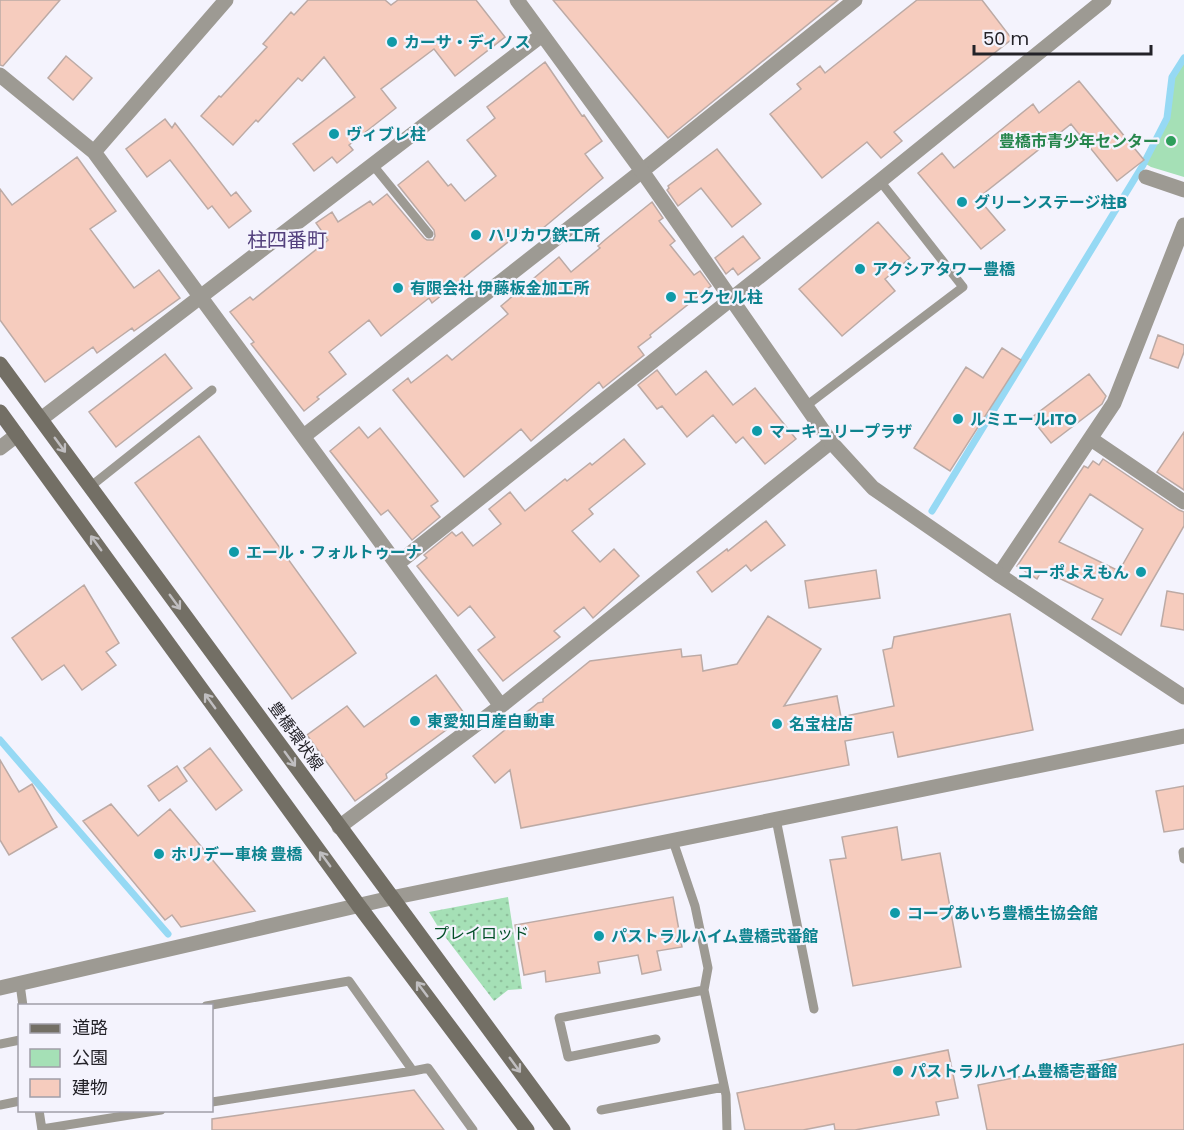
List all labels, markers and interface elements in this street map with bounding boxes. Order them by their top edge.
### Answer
scale bar [974,18,1151,56]
text: 50 m [983,26,1029,51]
place label: カーサ・ディノス [404,31,531,54]
marker: カーサ・ディノス [385,35,399,49]
place label: ヴィブレ柱 [346,123,426,146]
marker: ヴィブレ柱 [327,127,341,141]
place label: 豊橋市青少年センター [999,130,1159,153]
marker: 豊橋市青少年センター [1164,134,1178,148]
place label: グリーンステージ柱B [974,191,1127,214]
marker: グリーンステージ柱B [955,195,969,209]
place label: ハリカワ鉄工所 [488,224,600,247]
district label: 柱四番町 [247,226,327,254]
marker: ハリカワ鉄工所 [469,228,483,242]
place label: アクシアタワー豊橋 [872,258,1015,281]
marker: アクシアタワー豊橋 [853,262,867,276]
place label: 有限会社 伊藤板金加工所 [410,277,589,300]
marker: 有限会社 伊藤板金加工所 [391,281,405,295]
place label: エクセル柱 [683,286,763,309]
marker: エクセル柱 [664,290,678,304]
place label: ルミエールITO [970,408,1077,431]
marker: ルミエールITO [951,412,965,426]
place label: マーキュリープラザ [769,420,912,443]
marker: マーキュリープラザ [750,424,764,438]
one-way arrow [54,436,66,452]
one-way arrow [89,536,102,552]
place label: エール・フォルトゥーナ [246,541,422,564]
marker: エール・フォルトゥーナ [227,545,241,559]
place label: コーポよえもん [1017,561,1129,584]
marker: コーポよえもん [1134,565,1148,579]
one-way arrow [169,593,181,609]
one-way arrow [204,694,216,710]
street label: 豊橋環状線 [263,697,329,775]
place label: 東愛知日産自動車 [427,710,555,733]
place label: 名宝柱店 [789,713,853,736]
marker: 東愛知日産自動車 [408,714,422,728]
marker: 名宝柱店 [770,717,784,731]
one-way arrow [284,751,296,767]
place label: ホリデー車検 豊橋 [171,843,302,866]
marker: ホリデー車検 豊橋 [152,847,166,861]
one-way arrow [318,852,331,868]
place label: コープあいち豊橋生協会館 [907,902,1098,925]
marker: コープあいち豊橋生協会館 [888,906,902,920]
park label: プレイロッド [433,922,529,945]
place label: パストラルハイム豊橋弐番館 [611,925,818,948]
marker: パストラルハイム豊橋弐番館 [592,929,606,943]
one-way arrow [416,981,429,997]
legend [18,1004,213,1112]
text: 道路 [72,1015,108,1040]
text: 公園 [72,1045,108,1070]
one-way arrow [508,1056,521,1072]
place label: パストラルハイム豊橋壱番館 [910,1060,1117,1083]
marker: パストラルハイム豊橋壱番館 [891,1064,905,1078]
text: 建物 [72,1075,108,1100]

